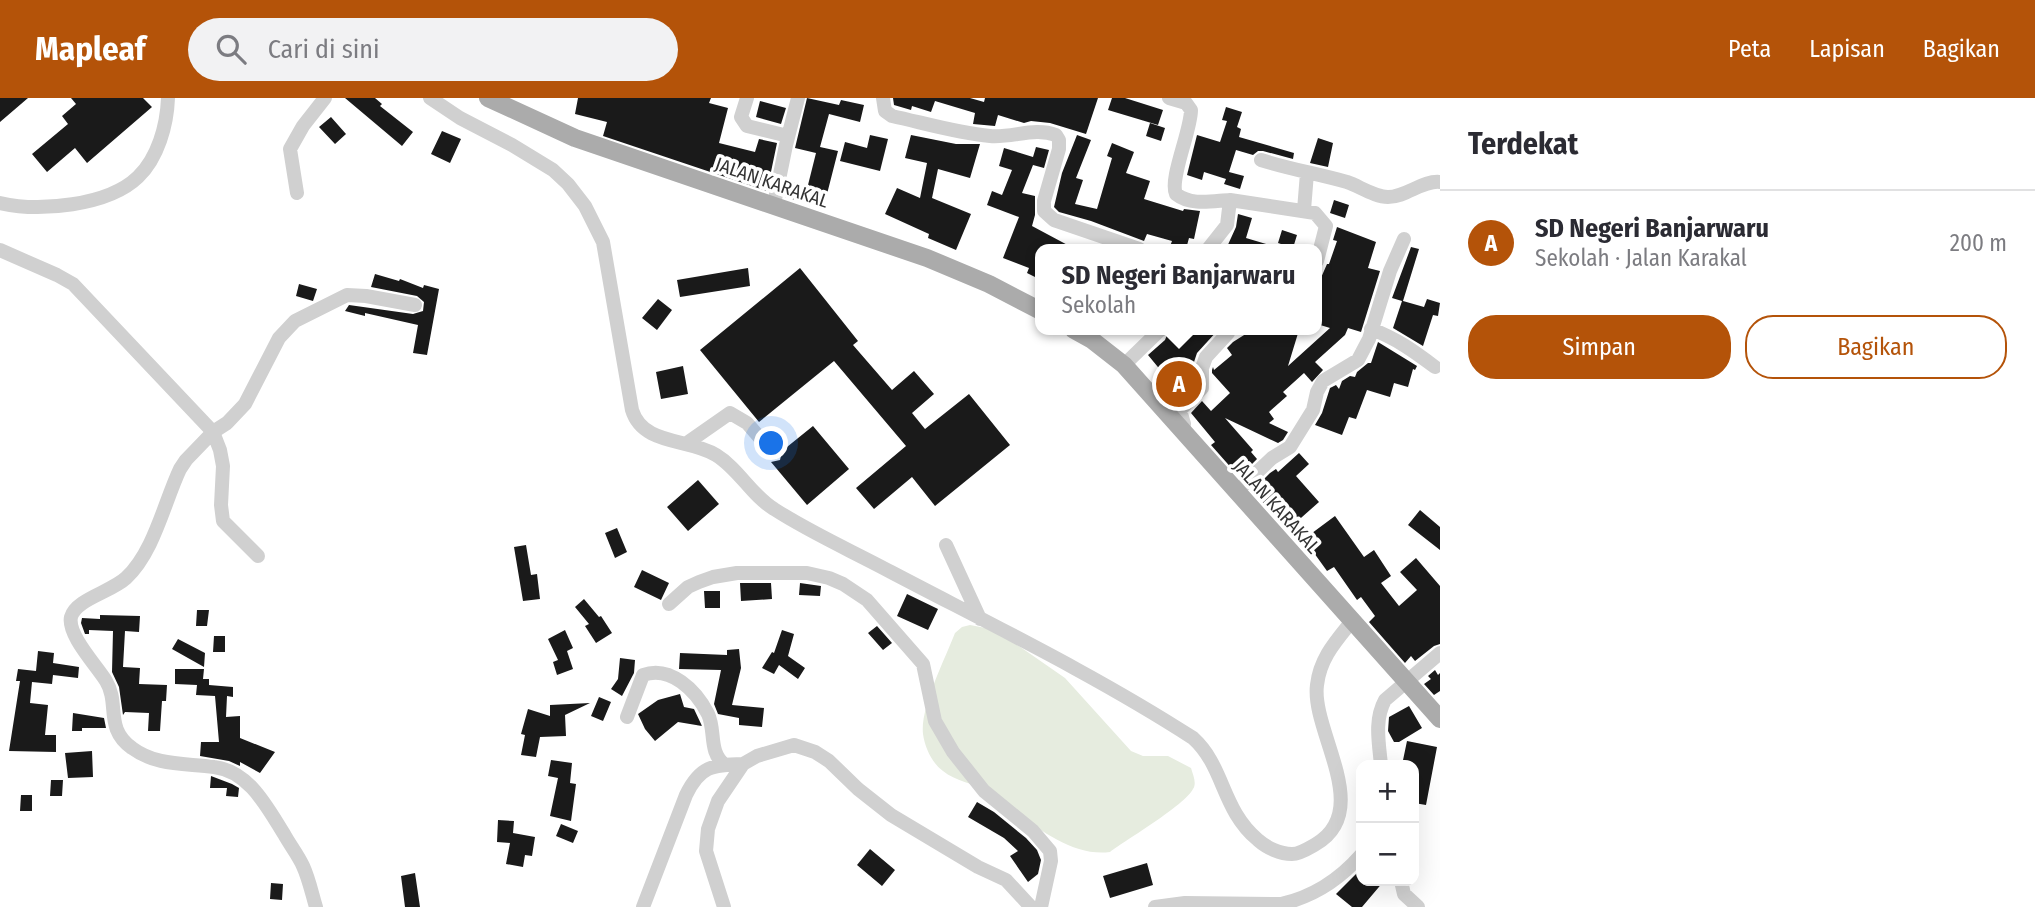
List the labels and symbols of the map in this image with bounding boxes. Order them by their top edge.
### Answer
street label: JALAN KARAKAL [712,152,832,213]
pin: A [1156,358,1202,410]
your location [754,426,788,460]
street label: JALAN KARAKAL [1228,455,1325,558]

